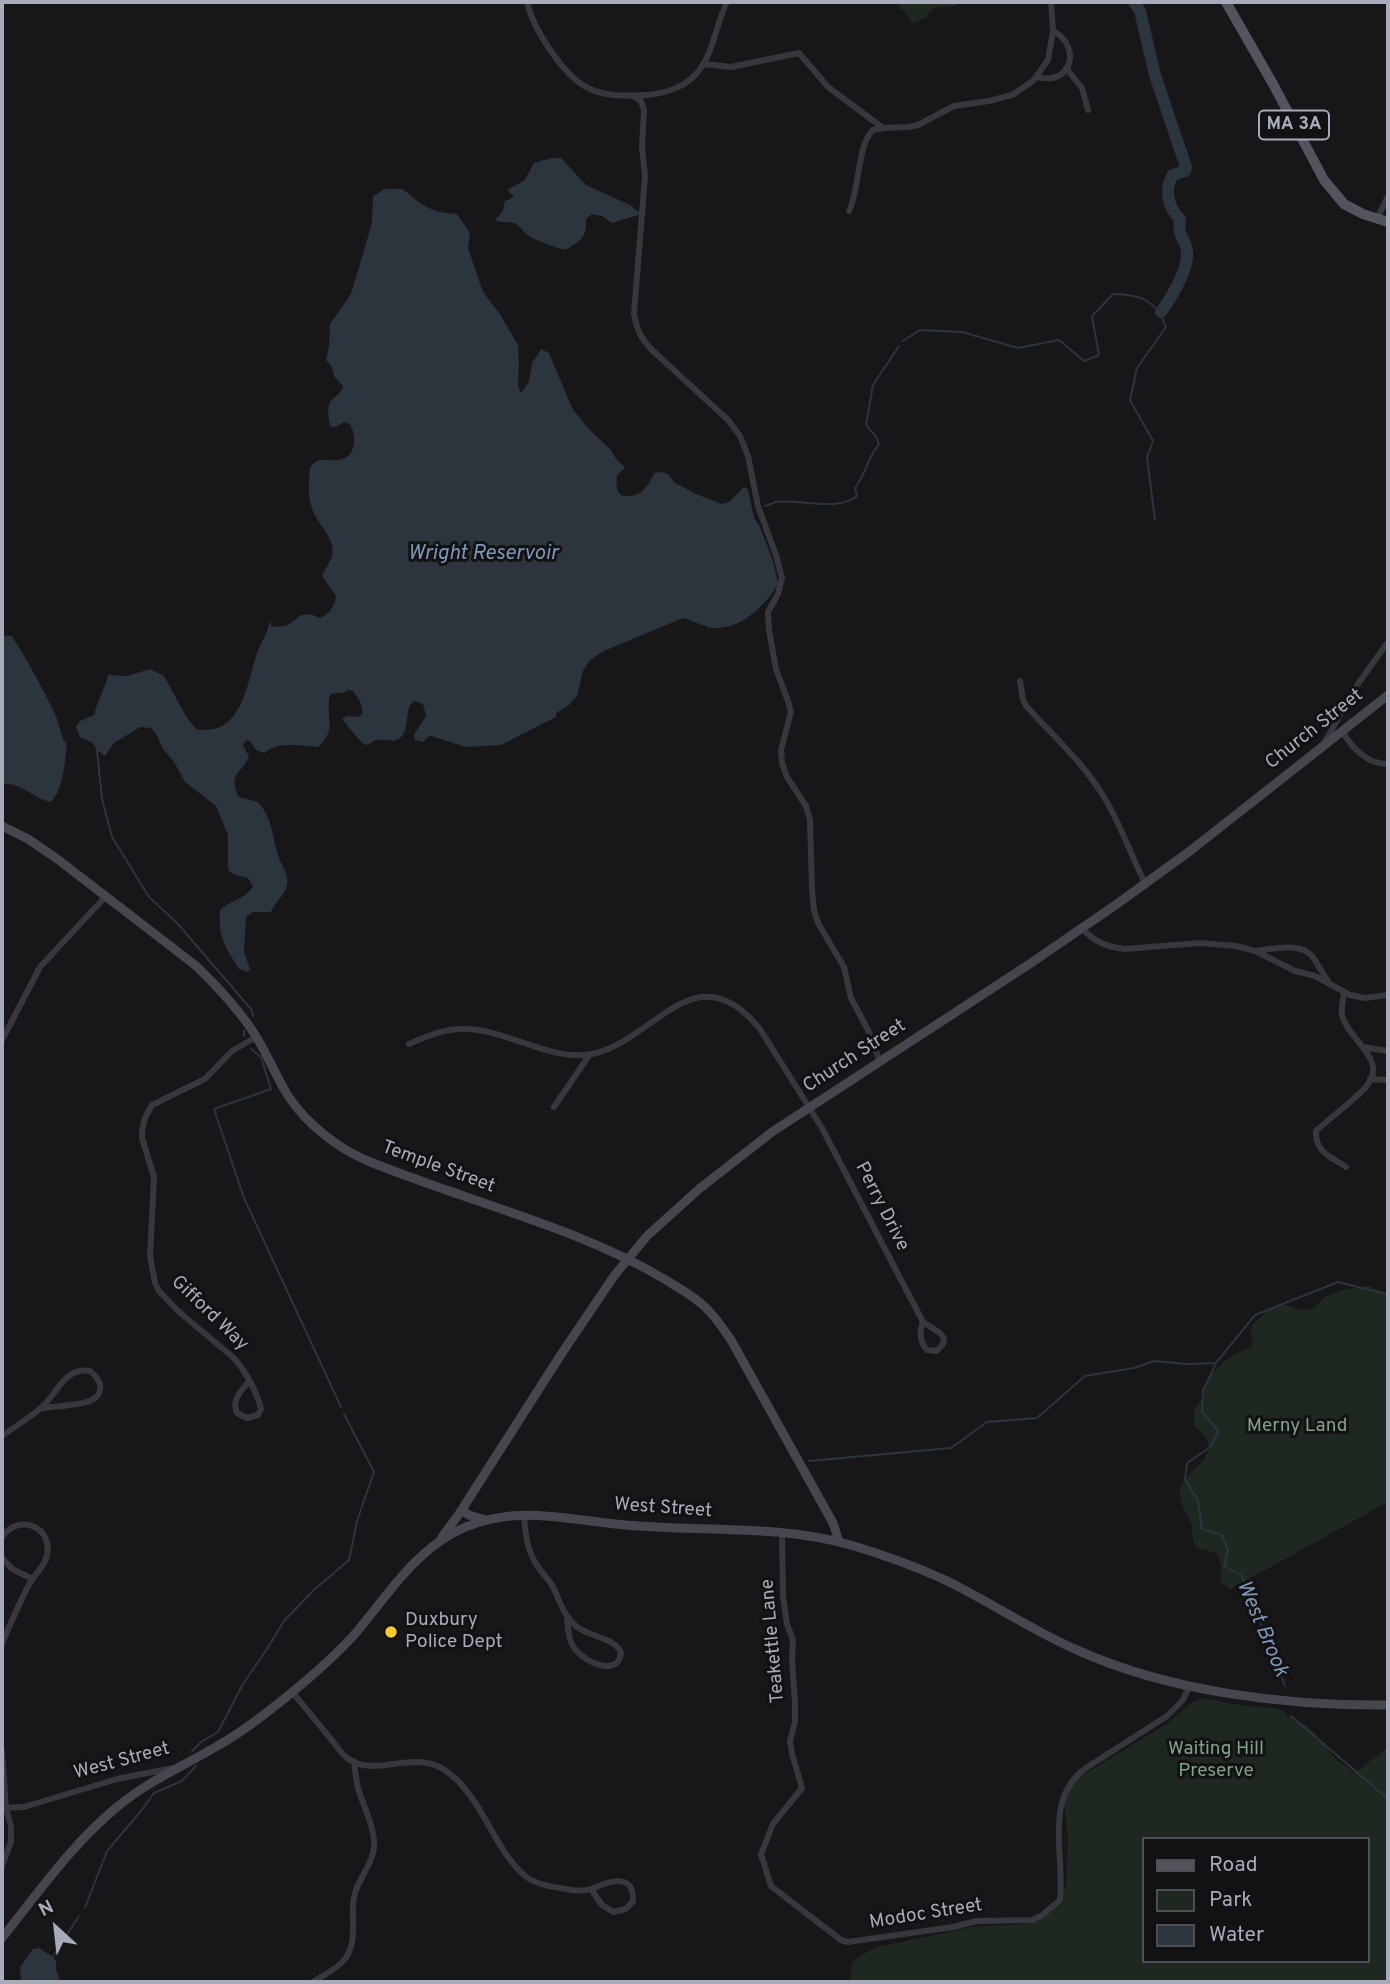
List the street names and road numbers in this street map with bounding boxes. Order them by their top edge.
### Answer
road number: MA 3A [1259,110,1329,140]
street label: Church Street [1262,685,1368,775]
street label: Church Street [799,1015,911,1099]
street label: Temple Street [378,1137,498,1199]
street label: Perry Drive [849,1159,913,1255]
street label: Gifford Way [166,1271,252,1357]
street label: West Street [613,1494,713,1524]
street label: Teakettle Lane [757,1578,791,1704]
street label: West Street [72,1738,172,1786]
street label: Modoc Street [868,1895,984,1935]

